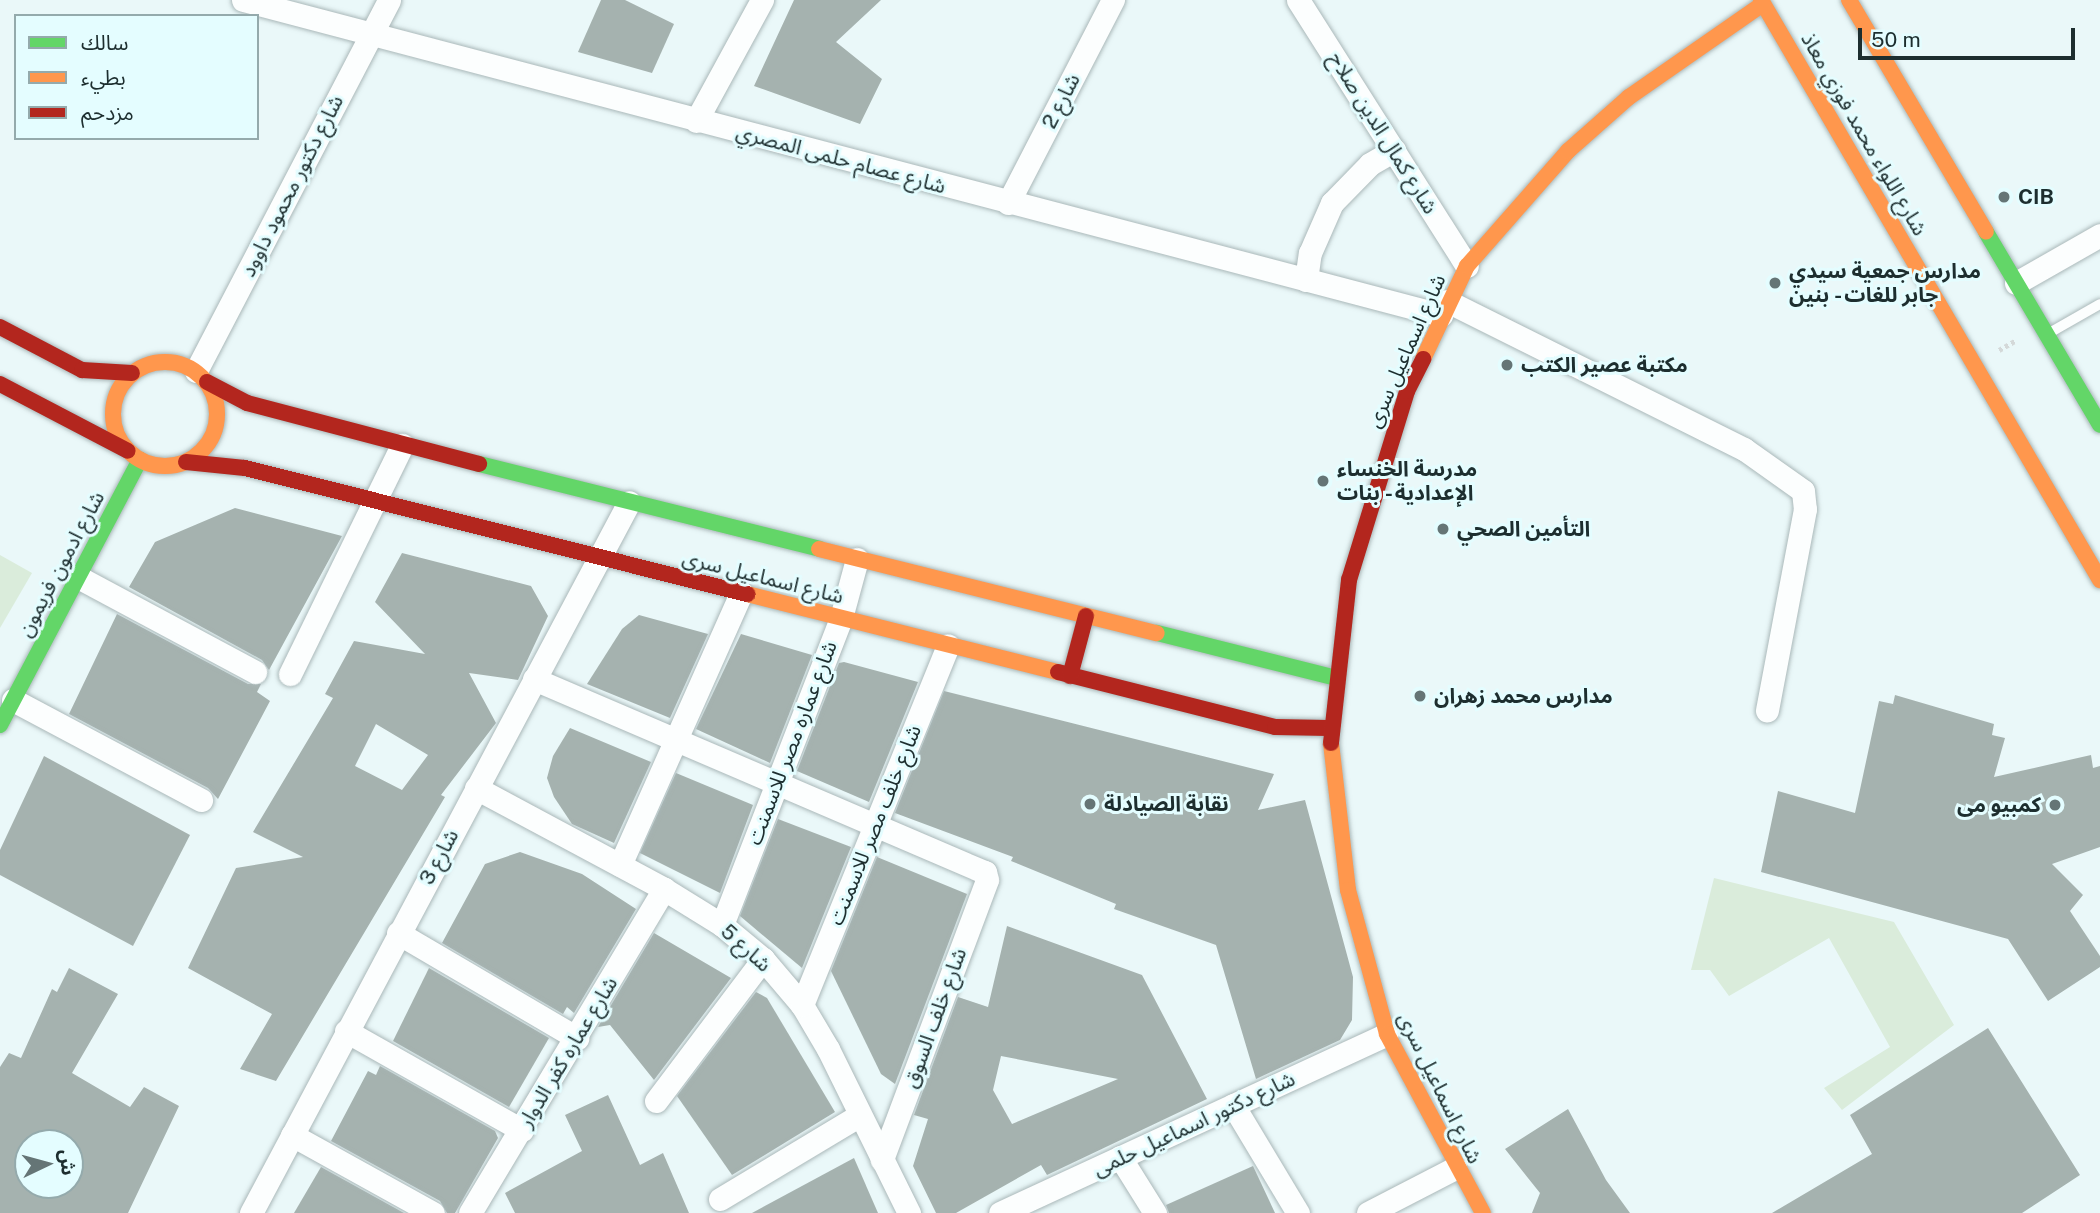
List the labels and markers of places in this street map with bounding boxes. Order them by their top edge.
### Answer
place label: CIB [2018,184,2054,210]
marker: CIB [1996,189,2012,205]
place label: مدارس جمعية سيدي جابر للغات - بنين [1789,258,1981,308]
marker: مدارس جمعية سيدي جابر للغات - بنين [1767,275,1783,291]
place label: مكتبة عصير الكتب [1521,352,1688,378]
marker: مكتبة عصير الكتب [1499,357,1515,373]
place label: مدرسة الخنساء الإعدادية - بنات [1337,456,1477,506]
marker: مدرسة الخنساء الإعدادية - بنات [1315,473,1331,489]
place label: التأمين الصحي [1457,516,1590,542]
marker: التأمين الصحي [1435,521,1451,537]
place label: مدارس محمد زهران [1434,683,1613,709]
marker: مدارس محمد زهران [1412,688,1428,704]
place label: نقابة الصيادلة [1104,791,1229,817]
place label: كمبيو مى [1957,792,2041,818]
marker: نقابة الصيادلة [1082,796,1098,812]
marker: كمبيو مى [2047,797,2063,813]

